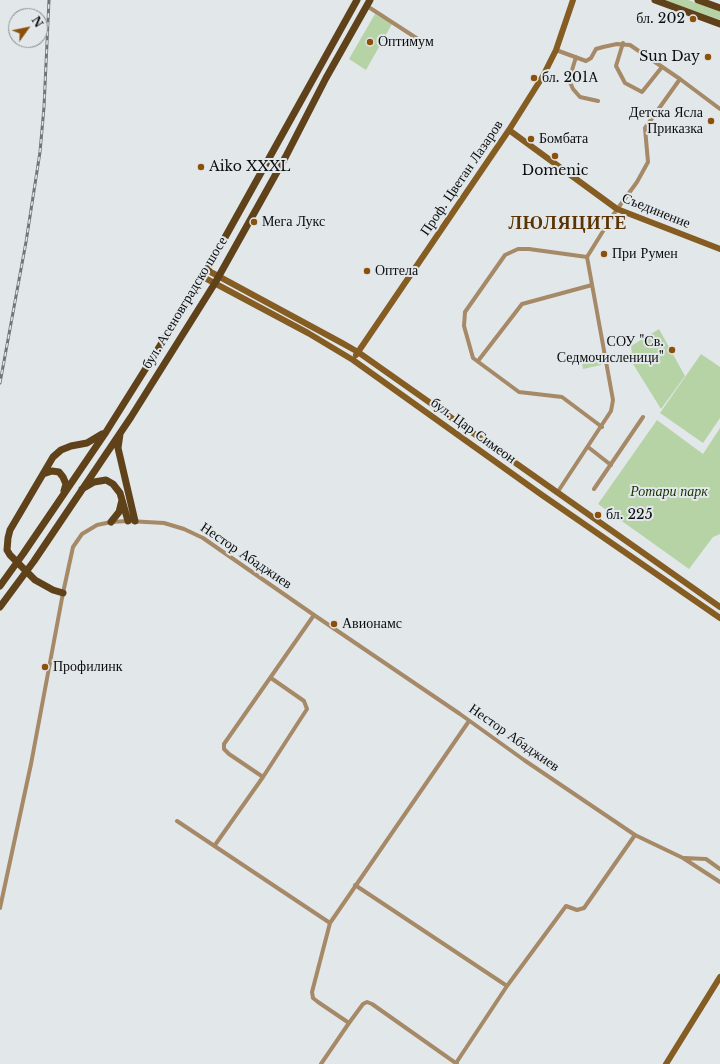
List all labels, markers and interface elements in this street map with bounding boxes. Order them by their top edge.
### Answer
north arrow [8,8,48,48]
place label: бл. 202 [636,11,685,27]
text: N [29,14,46,30]
marker: бл. 202 [688,14,698,24]
place label: Оптимум [378,34,434,50]
marker: Оптимум [365,37,375,47]
place label: Sun Day [639,49,700,65]
marker: Sun Day [703,52,713,62]
place label: бл. 201А [542,70,598,86]
marker: бл. 201А [529,73,539,83]
place label: Детска Ясла Приказка [629,105,703,138]
marker: Детска Ясла Приказка [706,116,716,126]
street label: Проф. Цветан Лазаров [417,117,507,239]
place label: Бомбата [539,131,588,147]
marker: Бомбата [526,134,536,144]
marker: Domenic [550,151,560,161]
place label: Aiko XXXL [209,159,290,175]
marker: Aiko XXXL [196,162,206,172]
place label: Domenic [522,163,588,179]
street label: Съединение [619,190,693,232]
district label: ЛЮЛЯЦИТЕ [508,213,628,235]
place label: Мега Лукс [262,214,325,230]
marker: Мега Лукс [249,217,259,227]
street label: бул. Асеновградско шосе [139,234,231,372]
place label: При Румен [612,246,678,262]
marker: При Румен [599,249,609,259]
place label: Оптела [375,263,418,279]
marker: Оптела [362,266,372,276]
place label: СОУ "Св. Седмочисленици" [557,334,664,366]
marker: СОУ "Св. Седмочисленици" [667,345,677,355]
street label: бул. Цар Симеон [427,394,519,468]
park label: Ротари парк [630,484,708,500]
place label: бл. 225 [606,507,653,523]
marker: бл. 225 [593,510,603,520]
street label: Нестор Абаджиев [197,519,295,593]
place label: Авионамс [342,616,402,632]
marker: Авионамс [329,619,339,629]
place label: Профилинк [53,659,122,675]
marker: Профилинк [40,662,50,672]
street label: Нестор Абаджиев [465,701,563,775]

